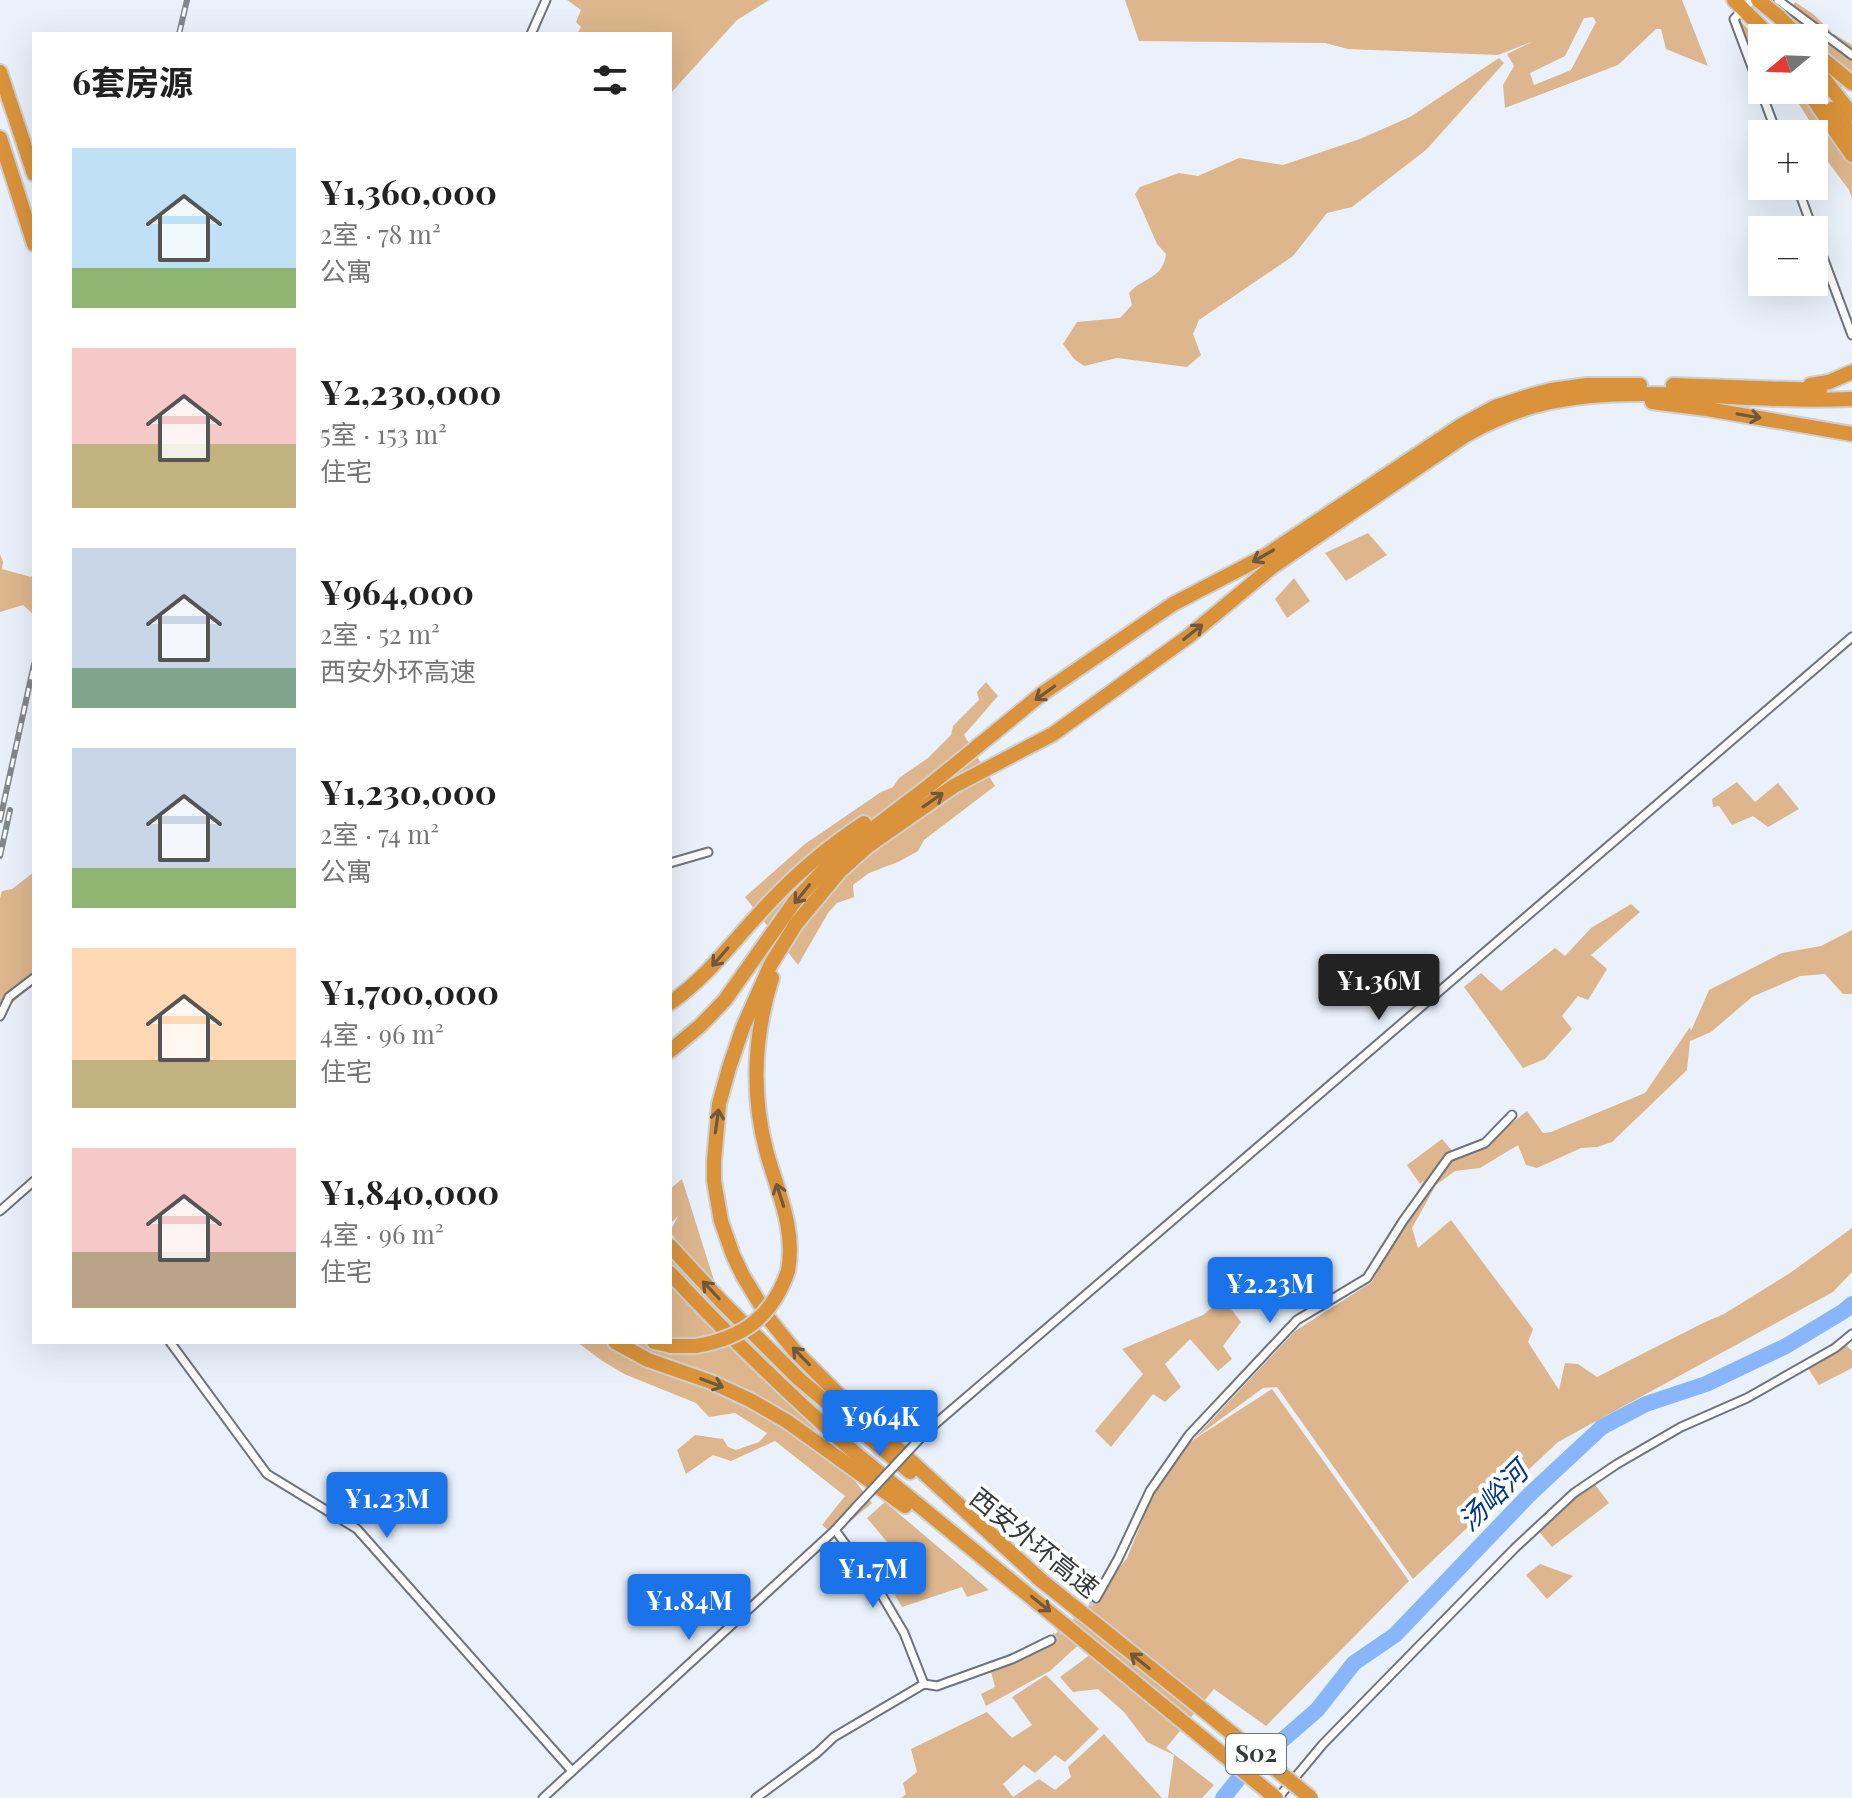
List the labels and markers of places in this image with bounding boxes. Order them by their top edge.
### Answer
pin: ¥1.36M [1314,954,1444,1022]
pin: ¥2.23M [1205,1257,1335,1325]
pin: ¥964K [824,1390,936,1458]
pin: ¥1.23M [322,1472,452,1540]
pin: ¥1.7M [817,1542,929,1610]
pin: ¥1.84M [624,1574,754,1642]

